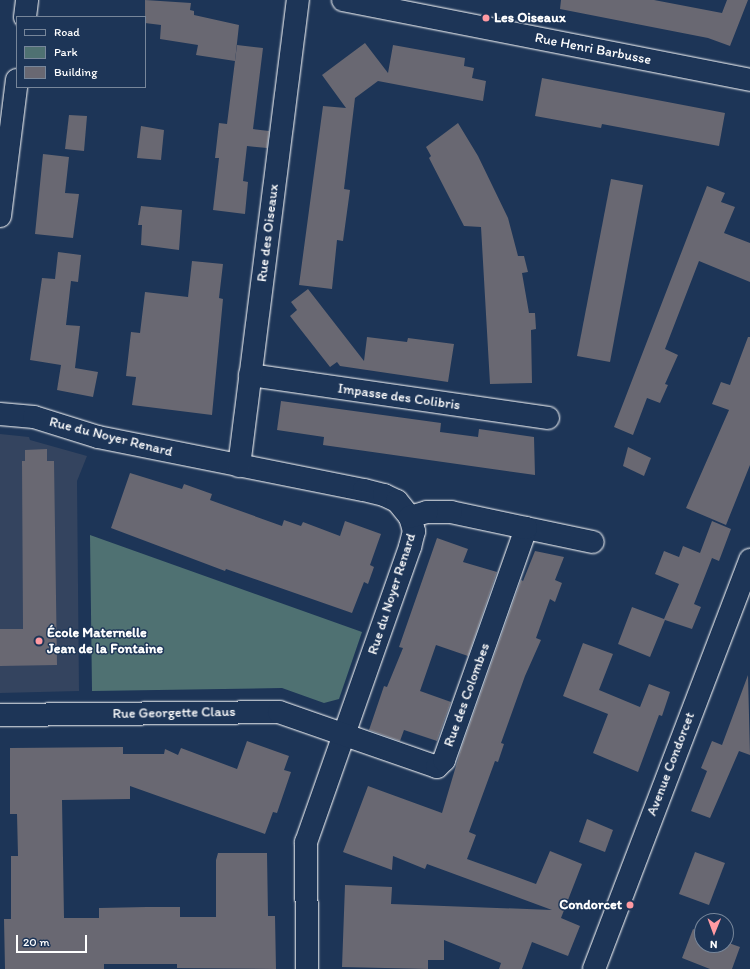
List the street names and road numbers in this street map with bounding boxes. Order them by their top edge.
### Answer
street label: Rue Henri Barbusse [533,29,653,69]
street label: Rue des Oiseaux [254,183,282,283]
street label: Impasse des Colibris [337,380,461,414]
street label: Rue du Noyer Renard [48,414,174,460]
street label: Rue du Noyer Renard [365,532,419,656]
street label: Rue des Colombes [441,641,493,749]
street label: Rue Georgette Claus [112,704,236,722]
street label: Avenue Condorcet [643,710,699,818]

